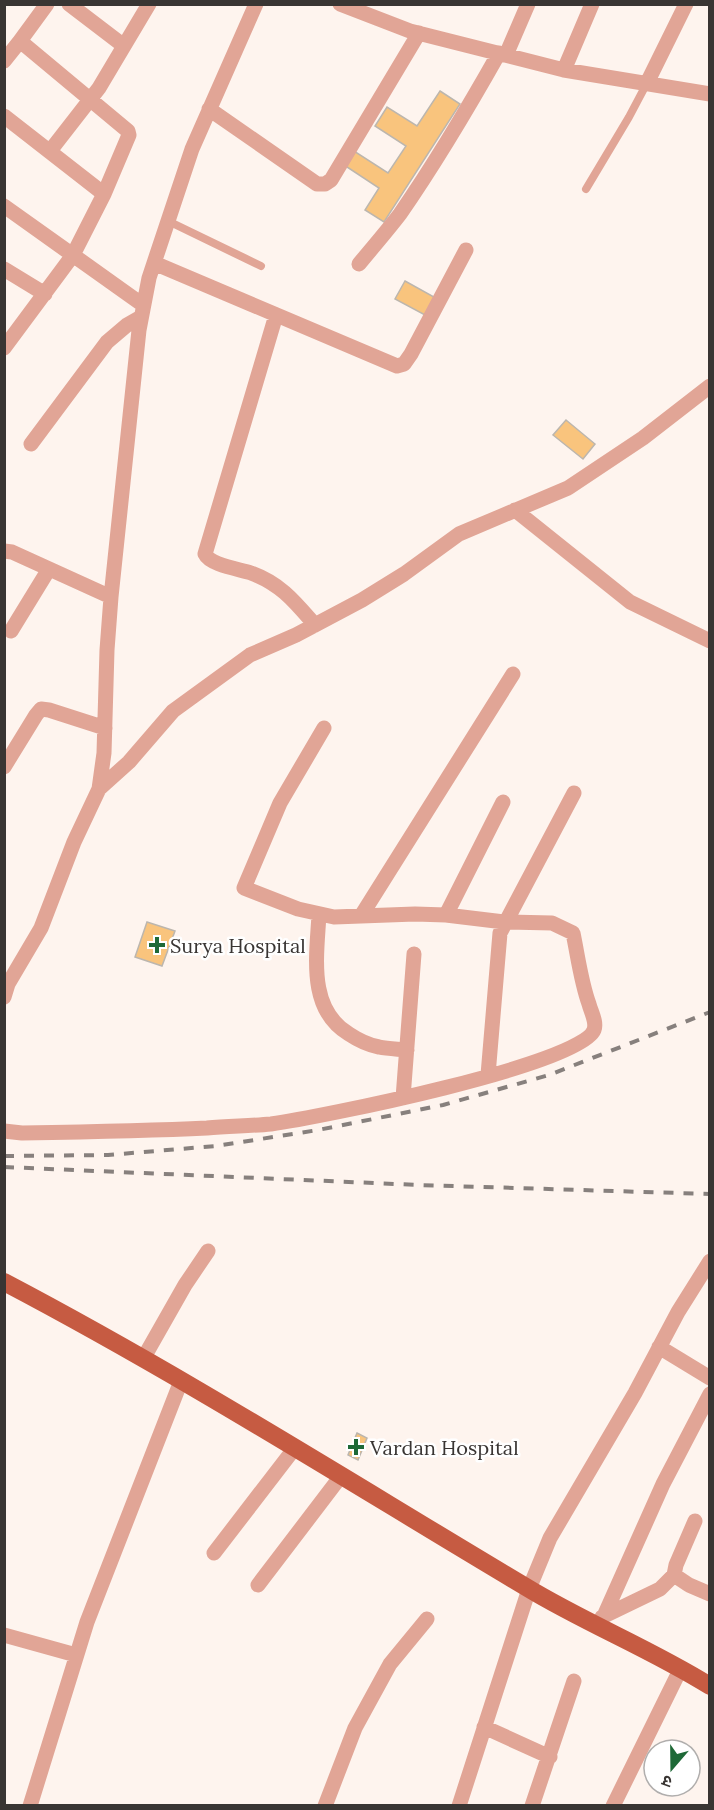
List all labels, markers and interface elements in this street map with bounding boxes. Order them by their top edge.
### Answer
place label: Surya Hospital [170,933,306,958]
marker: Surya Hospital [148,936,166,954]
place label: Vardan Hospital [369,1435,519,1460]
marker: Vardan Hospital [347,1438,365,1456]
north arrow [642,1738,702,1798]
text: उ [658,1771,675,1793]

